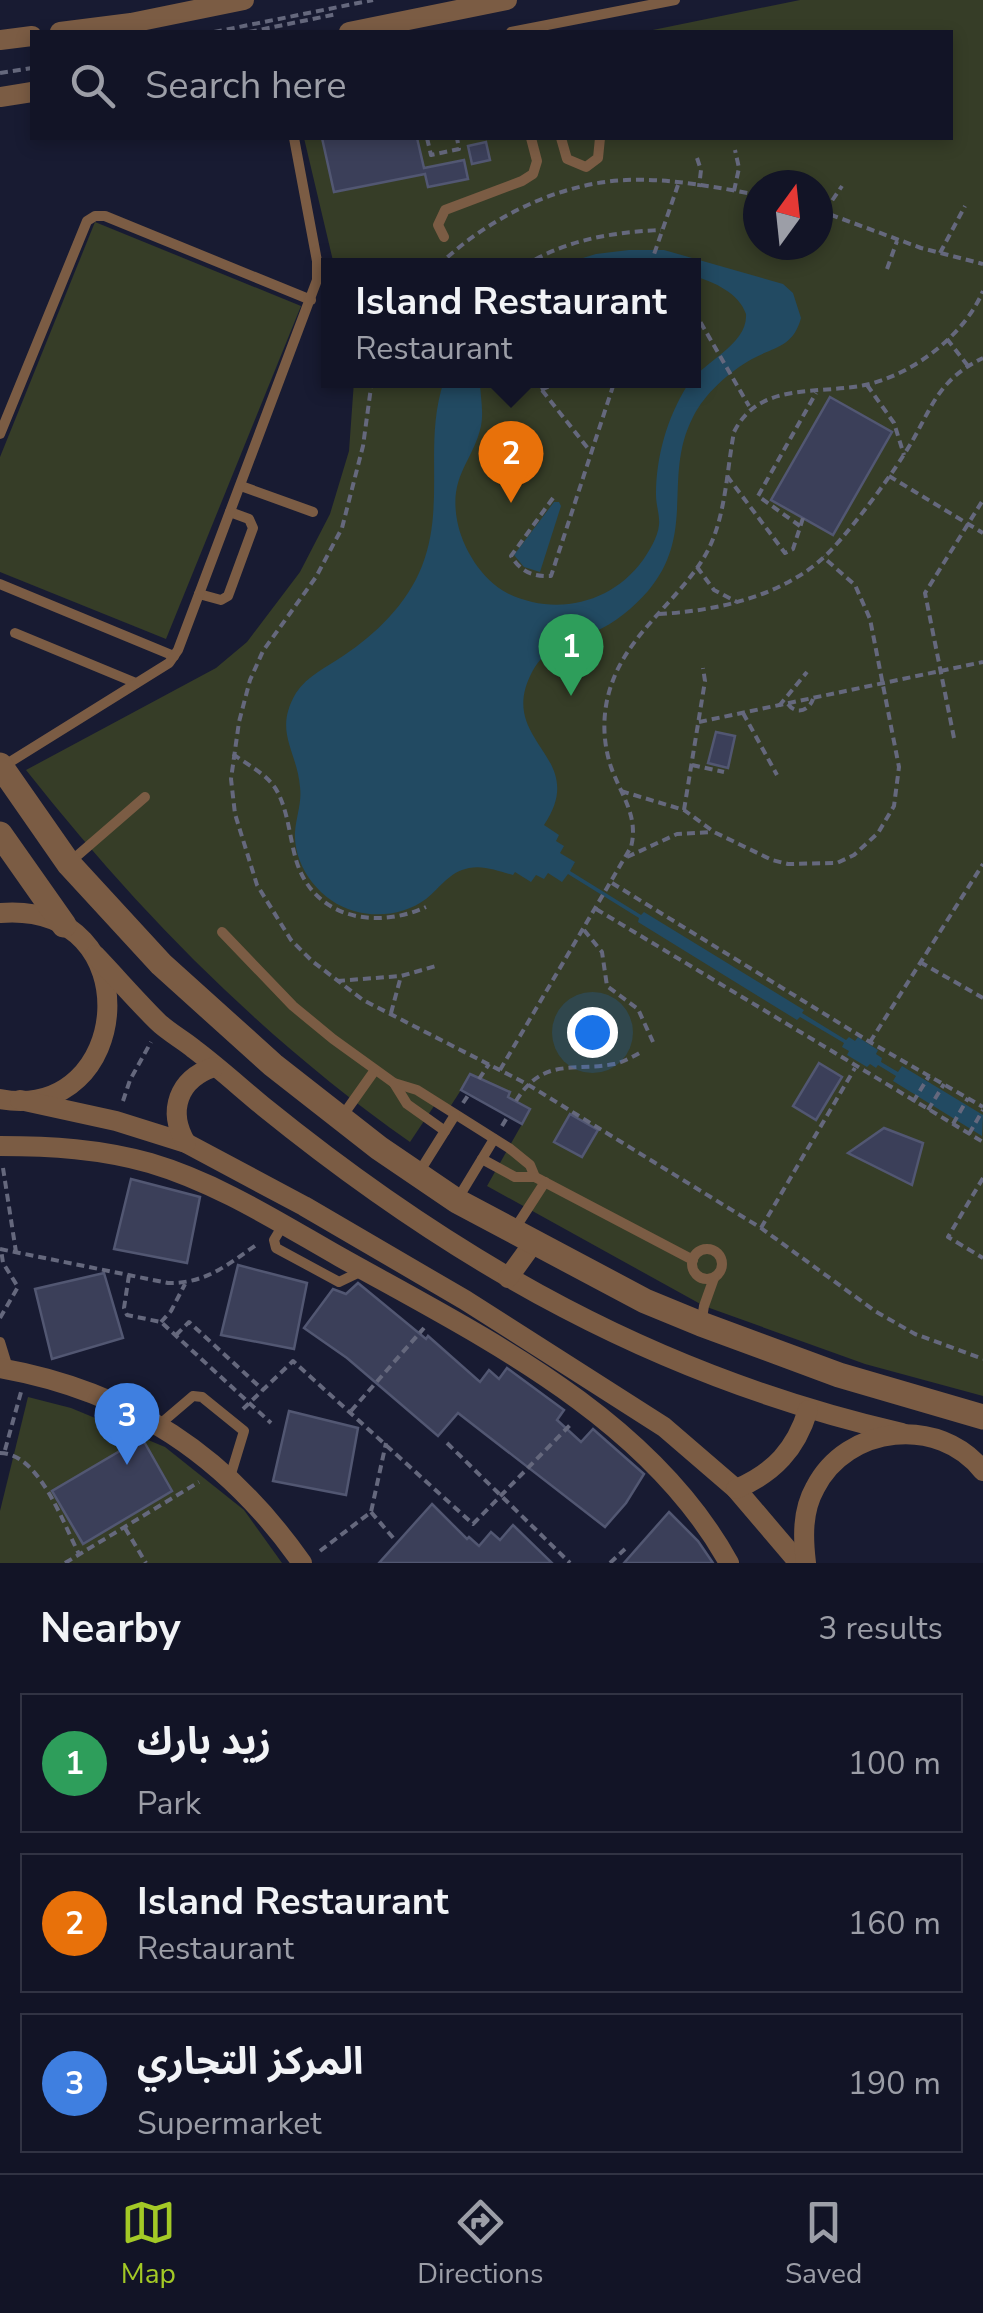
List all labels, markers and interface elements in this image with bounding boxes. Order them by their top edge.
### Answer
search box [30,30,953,140]
icon: search [65,58,120,113]
text: Search here [145,60,346,111]
north arrow [743,170,833,260]
popup [321,258,701,388]
text: Island Restaurant [355,276,667,327]
text: Restaurant [355,327,512,370]
pin: 2 [478,420,544,503]
pin: 1 [538,614,604,696]
your location [567,1007,618,1058]
pin: 3 [94,1382,160,1465]
text: Nearby [40,1600,181,1657]
text: 3 results [818,1607,943,1650]
text: زيد بارك [137,1716,271,1767]
text: 1 [65,1742,84,1785]
text: 100 m [848,1742,941,1785]
text: Park [137,1782,201,1825]
text: Island Restaurant [137,1876,449,1927]
text: 2 [65,1902,84,1945]
text: 160 m [848,1902,941,1945]
text: Restaurant [137,1927,294,1970]
text: المركز التجاري [137,2036,363,2087]
text: 3 [65,2062,84,2105]
text: 190 m [848,2062,941,2105]
text: Supermarket [137,2102,321,2145]
tab: Map [121,2195,176,2293]
tab: Directions [417,2195,543,2293]
tab: Saved [785,2195,862,2293]

